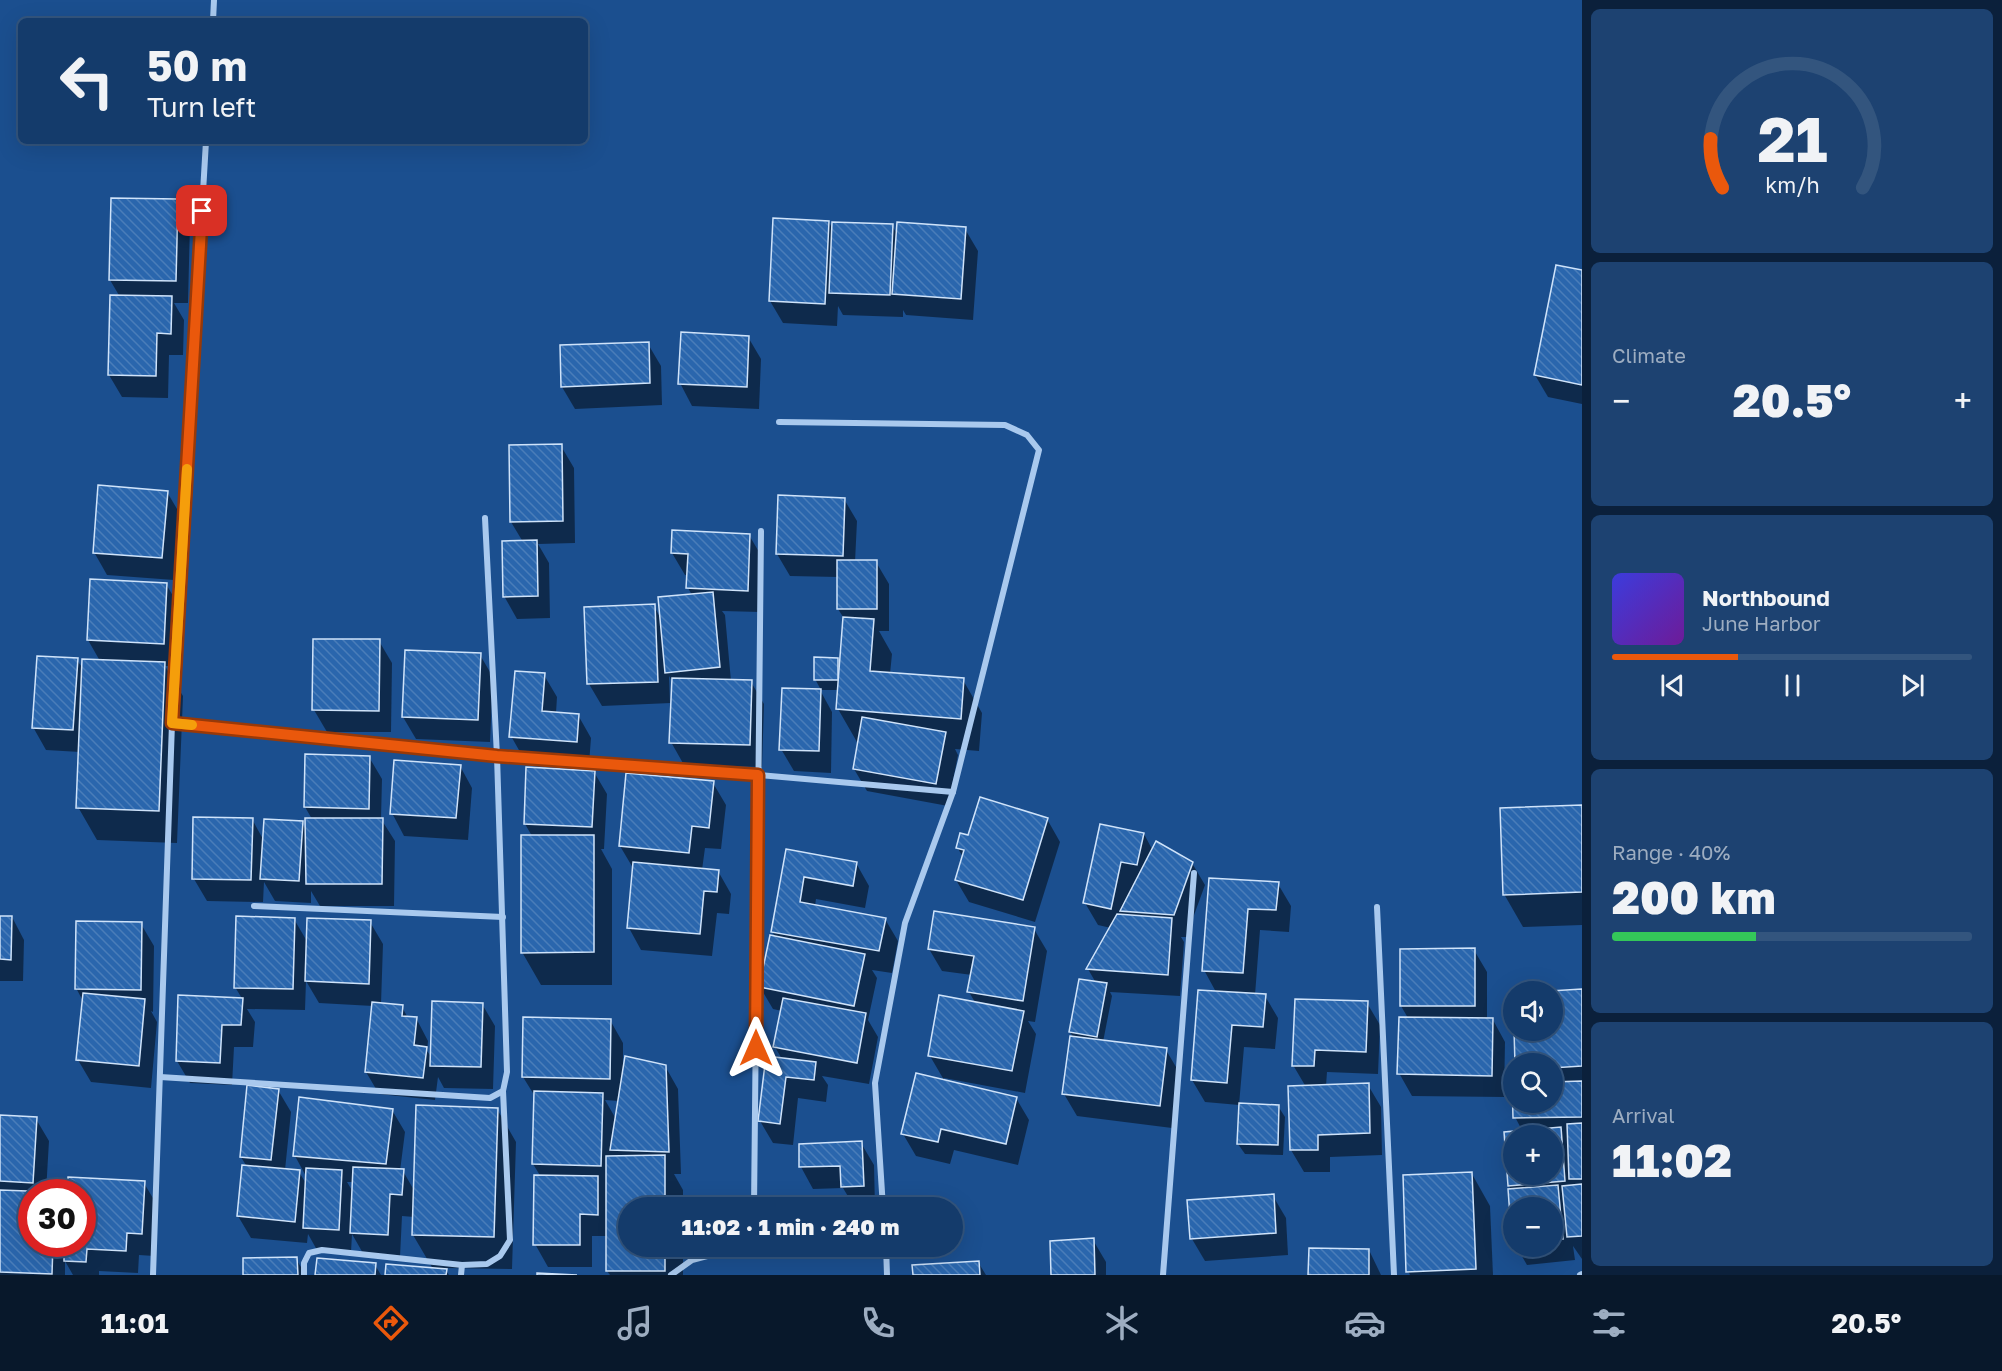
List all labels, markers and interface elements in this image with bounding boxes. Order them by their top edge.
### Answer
text: 50 m [147,40,247,90]
icon: left [48,42,126,120]
text: Turn left [147,91,256,123]
text: 21 [1757,101,1827,176]
text: km/h [1765,172,1819,198]
pin [176,185,227,236]
icon: arrive [185,194,218,227]
text: Climate [1612,343,1686,367]
text: 20.5° [1733,373,1851,427]
text: − [1612,381,1630,420]
text: + [1954,381,1972,420]
text: Northbound [1702,584,1830,611]
text: June Harbor [1702,611,1821,635]
icon: previous [1656,669,1689,702]
icon: pause [1776,669,1809,702]
icon: next [1896,669,1929,702]
text: Range · 40% [1612,840,1730,864]
text: 200 km [1612,870,1776,924]
map controls [1503,981,1563,1257]
button: sound [1503,981,1563,1041]
position arrow [724,1016,788,1080]
button: search [1503,1053,1563,1113]
text: Arrival [1612,1103,1675,1127]
button: + [1503,1125,1563,1185]
text: 11:02 [1612,1133,1732,1187]
speed limit sign: 30 [18,1179,96,1257]
button: − [1503,1197,1563,1257]
text: 11:02 · 1 min · 240 m [682,1213,899,1240]
icon: directions [370,1302,412,1344]
icon: music [614,1302,656,1344]
icon: phone [857,1302,899,1344]
icon: climate [1101,1302,1143,1344]
icon: car [1344,1302,1386,1344]
icon: filters [1588,1302,1630,1344]
text: 11:01 [101,1307,169,1339]
text: 20.5° [1832,1307,1901,1339]

